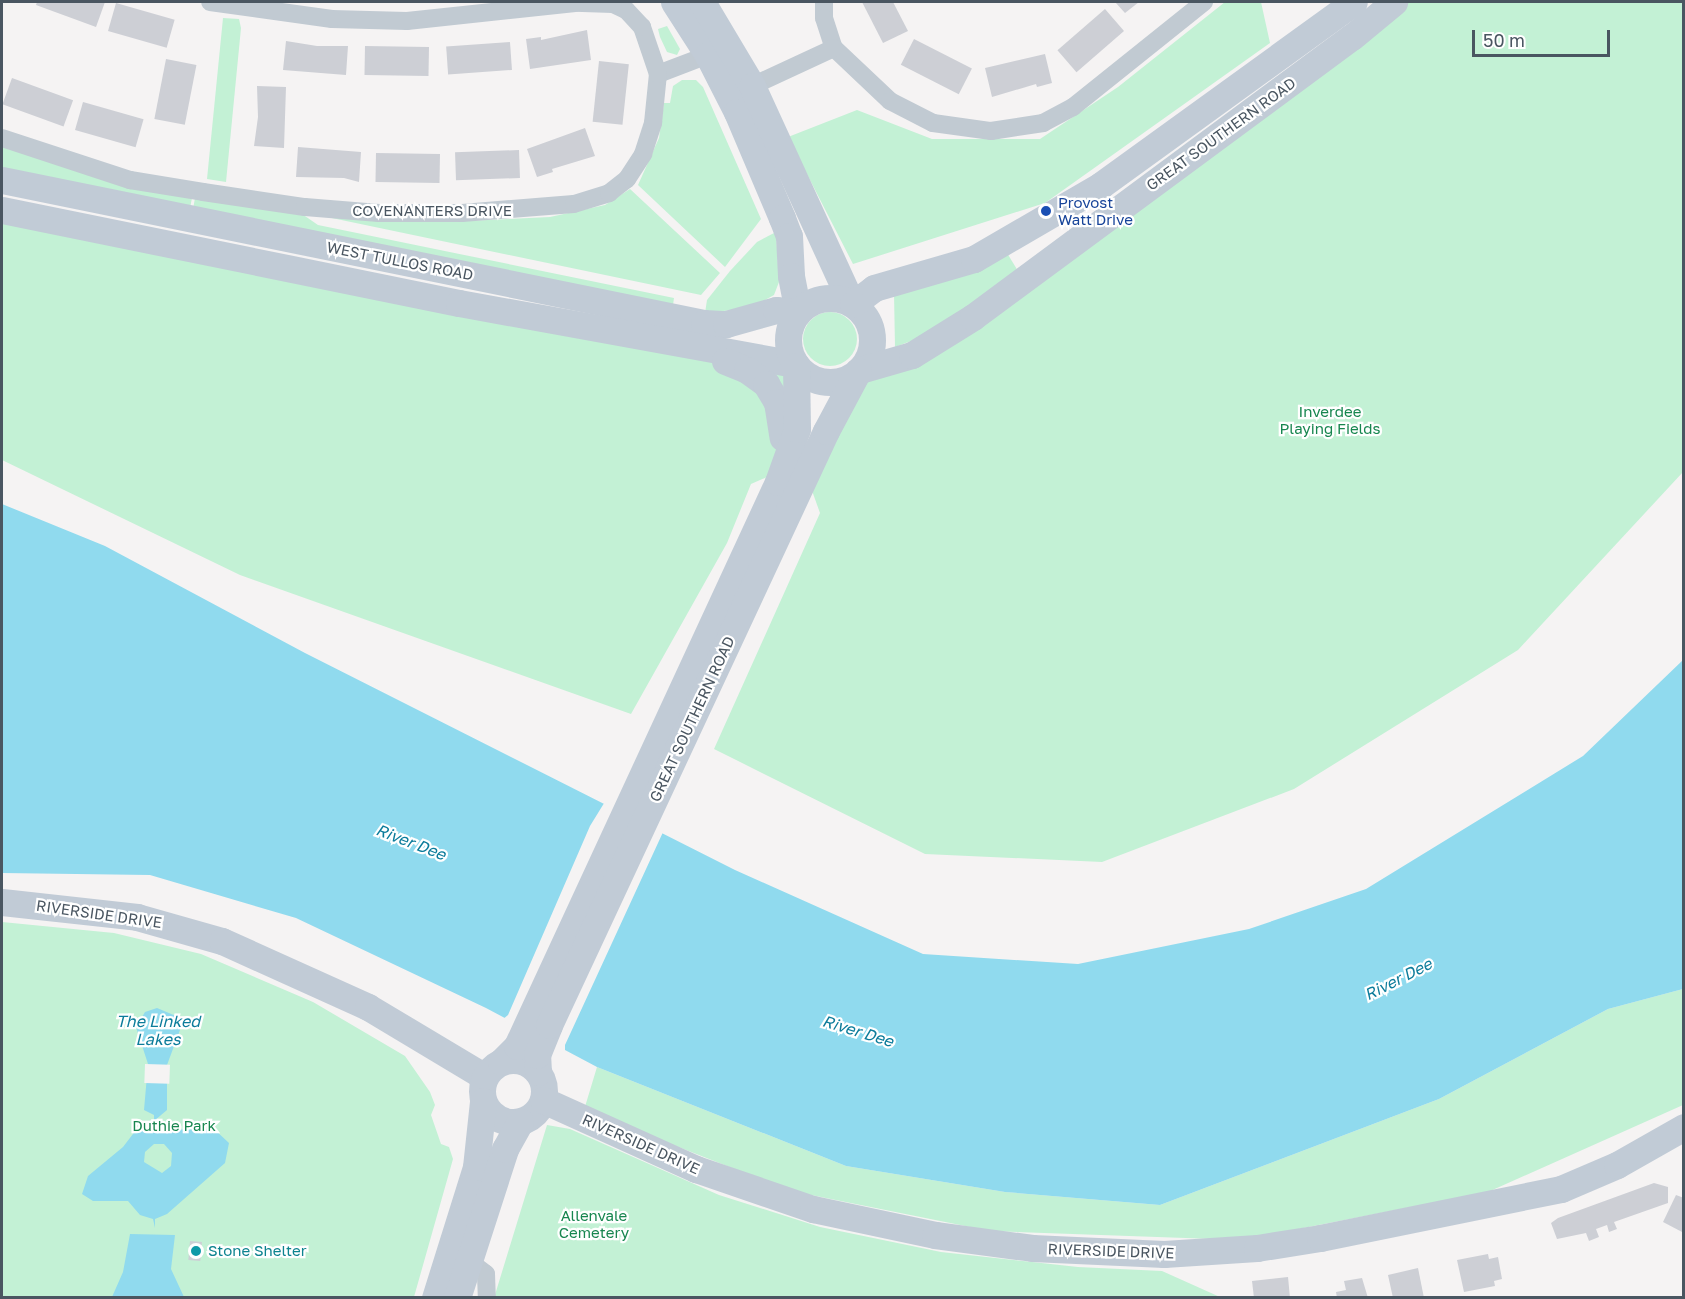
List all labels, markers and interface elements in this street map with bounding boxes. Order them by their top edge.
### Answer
scale bar [1475,18,1613,56]
text: 50 m [1483,29,1525,51]
street label: GREAT SOUTHERN ROAD [1143,74,1299,194]
place label: Provost Watt Drive [1058,193,1133,228]
street label: COVENANTERS DRIVE [352,202,512,220]
marker: Provost Watt Drive [1039,204,1053,218]
street label: WEST TULLOS ROAD [325,238,475,284]
park label: Inverdee Playing Fields [1280,402,1380,437]
street label: GREAT SOUTHERN ROAD [646,634,738,804]
water label: River Dee [373,820,449,864]
street label: RIVERSIDE DRIVE [35,896,163,932]
water label: River Dee [1361,954,1435,1004]
water label: The Linked Lakes [116,1011,200,1049]
water label: River Dee [820,1011,896,1051]
street label: RIVERSIDE DRIVE [579,1110,703,1178]
park label: Duthie Park [132,1117,216,1135]
park label: Allenvale Cemetery [559,1206,629,1241]
street label: RIVERSIDE DRIVE [1047,1240,1175,1262]
place label: Stone Shelter [208,1242,307,1260]
marker: Stone Shelter [189,1244,203,1258]

